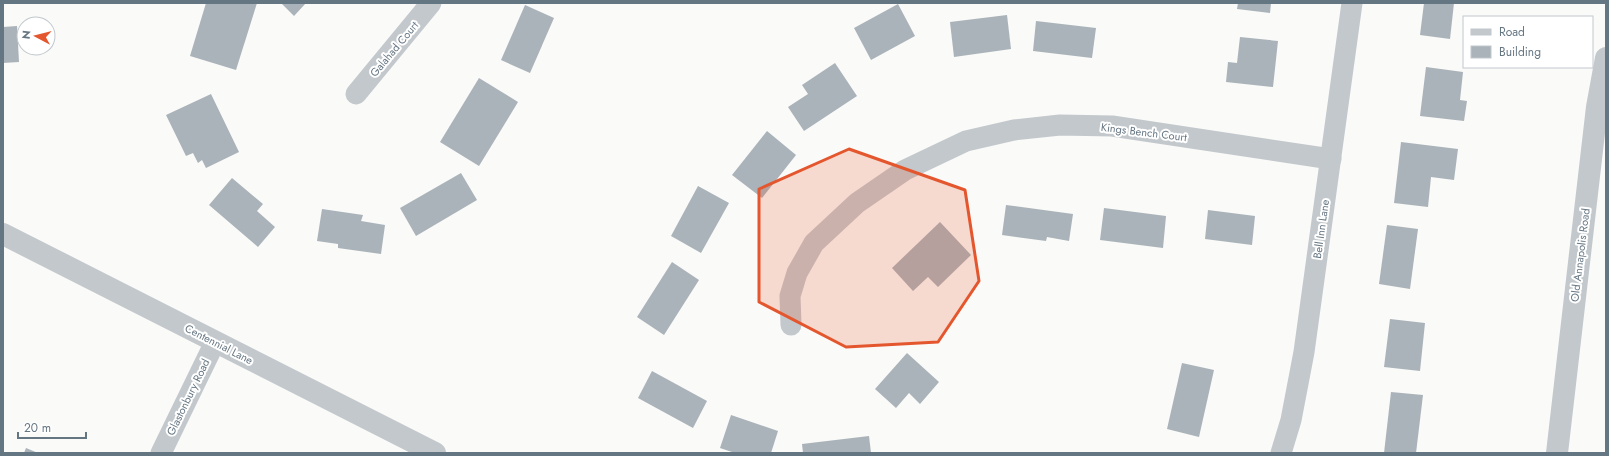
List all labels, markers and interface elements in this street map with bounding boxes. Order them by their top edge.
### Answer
north arrow [16,16,56,56]
legend [1463,16,1593,68]
street label: Galahad Court [366,18,422,80]
text: Road [1499,23,1525,41]
text: N [18,29,35,40]
text: Building [1499,43,1541,61]
street label: Kings Bench Court [1100,119,1188,145]
street label: Bell Inn Lane [1309,198,1333,260]
street label: Old Annapolis Road [1566,207,1594,303]
street label: Centennial Lane [182,320,256,368]
street label: Glastonbury Road [163,356,213,438]
scale bar [18,414,86,440]
text: 20 m [24,419,51,437]

